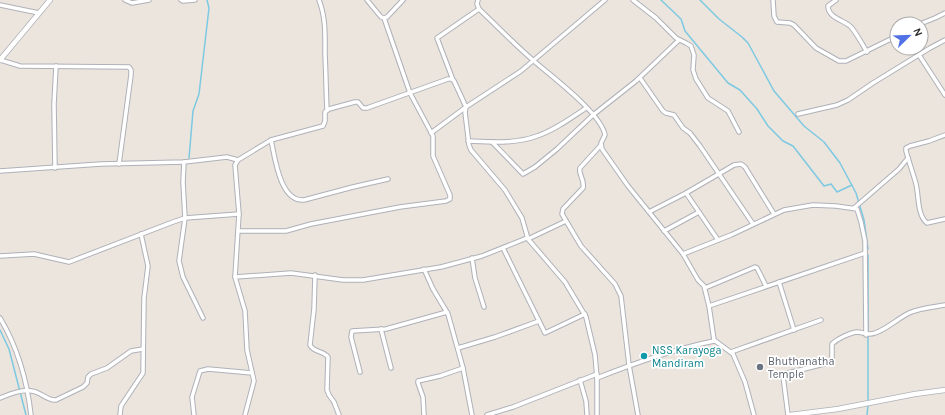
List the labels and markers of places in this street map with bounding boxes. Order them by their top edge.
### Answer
place label: NSS Karayoga Mandiram [652,344,722,370]
marker: NSS Karayoga Mandiram [639,351,649,361]
place label: Bhuthanatha Temple [768,355,835,381]
marker: Bhuthanatha Temple [755,362,765,372]

